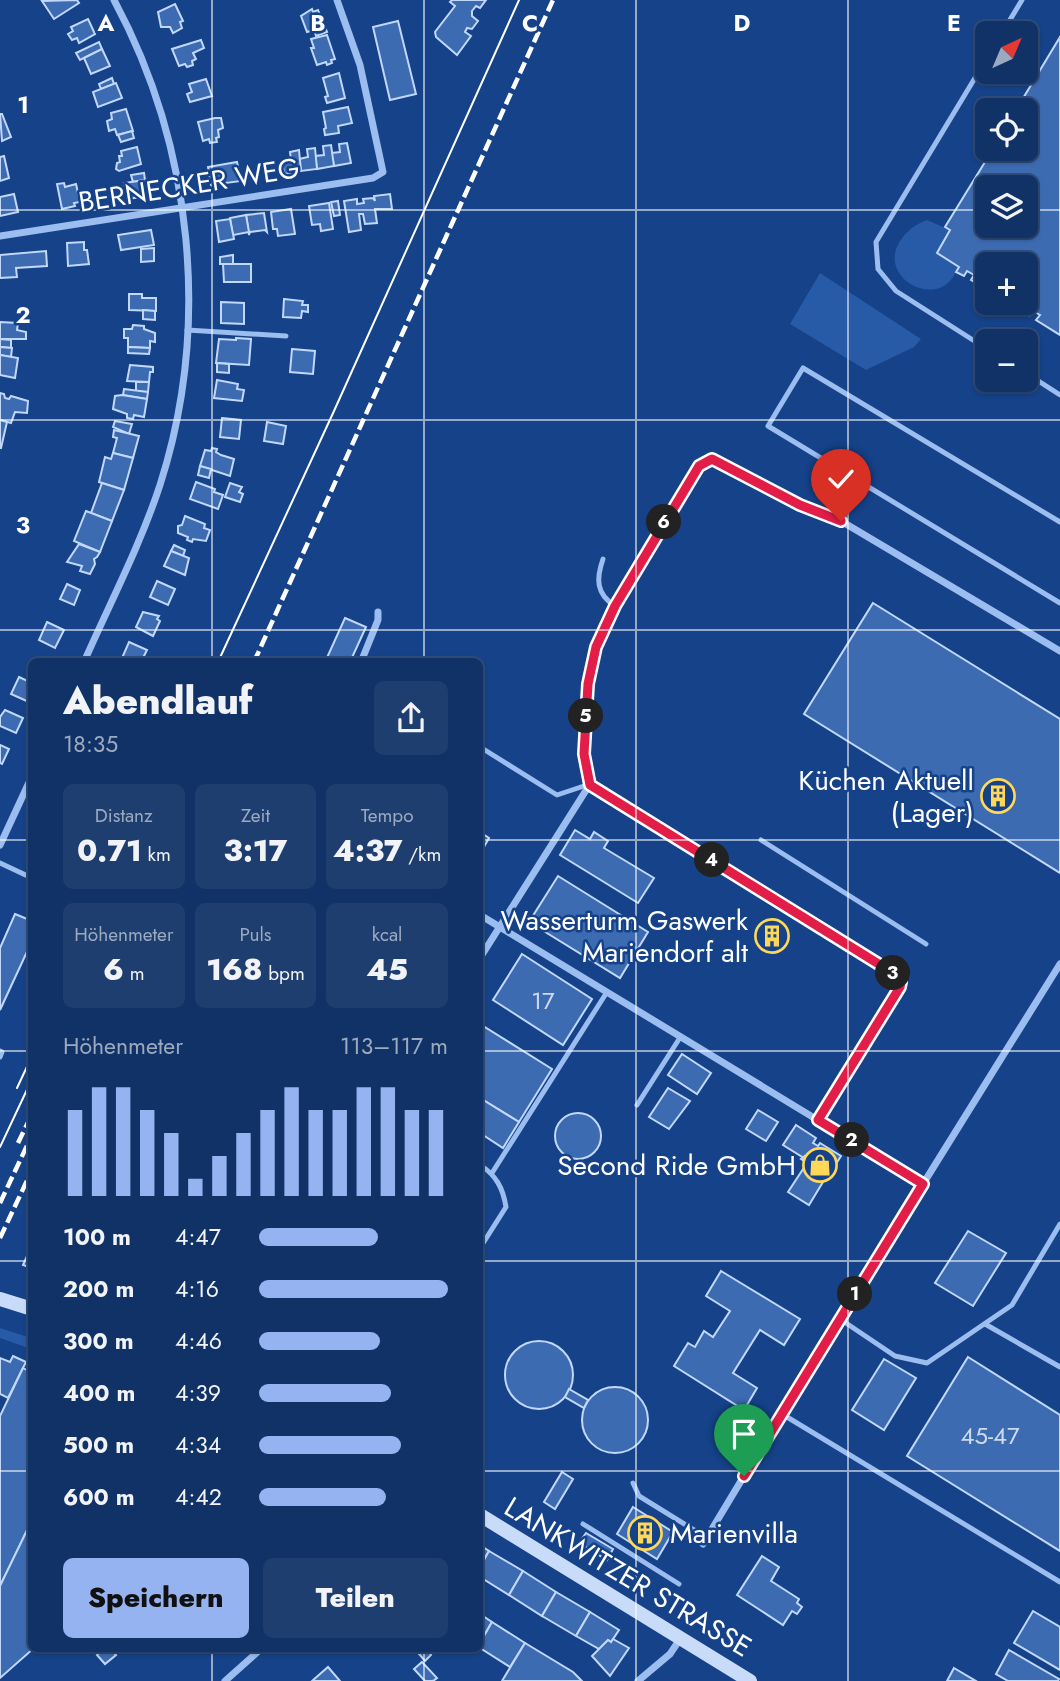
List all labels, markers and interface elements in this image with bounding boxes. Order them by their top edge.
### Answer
text: A [97,6,115,40]
text: B [310,6,326,40]
text: C [522,6,538,40]
text: D [734,6,751,40]
text: E [947,6,961,40]
north arrow [975,21,1038,84]
map controls [975,21,1038,392]
text: 1 [17,88,29,122]
button: locate [975,98,1038,161]
street label: BERNECKER WEG [76,147,302,223]
button: layers [975,175,1038,238]
button: + [975,252,1038,315]
text: 2 [15,298,31,332]
button: − [975,329,1038,392]
pin [811,449,871,521]
icon: check [822,460,860,498]
pin: 6 [646,504,682,540]
text: 3 [16,508,30,542]
text: 6 [657,508,670,535]
text: Abendlauf [63,673,253,728]
button: share [374,681,448,755]
pin: 5 [568,698,604,734]
text: 5 [579,702,592,729]
text: 18:35 [63,727,118,761]
place label: Küchen Aktuell (Lager) [798,760,974,833]
building icon: Küchen Aktuell (Lager) [979,777,1017,815]
text: Distanz [95,802,153,829]
text: Zeit [241,802,270,829]
text: Tempo [361,802,414,829]
text: 0.71 [77,829,142,872]
text: 3:17 [224,829,287,872]
text: 4:37 [333,829,403,872]
text: km [142,841,171,868]
text: /km [403,841,441,868]
pin: 4 [694,842,730,878]
text: 4 [705,846,718,873]
place label: Wasserturm Gaswerk Mariendorf alt [500,900,749,973]
building icon: Wasserturm Gaswerk Mariendorf alt [753,917,791,955]
text: Höhenmeter [74,921,173,948]
text: Puls [239,921,272,948]
text: kcal [372,921,402,948]
text: 6 [103,948,124,991]
text: 168 [206,948,263,991]
text: 45 [366,948,408,991]
pin: 3 [876,956,910,990]
text: 3 [887,959,898,986]
text: m [124,960,145,987]
text: bpm [263,960,305,987]
house number: 17 [531,983,555,1018]
text: Höhenmeter [63,1029,183,1063]
text: 113–117 m [340,1029,448,1063]
pin: 2 [834,1122,870,1158]
text: 2 [845,1126,858,1153]
place label: Second Ride GmbH [557,1145,796,1186]
shop icon: Second Ride GmbH [801,1146,839,1184]
text: 100 m [63,1220,131,1254]
text: 4:47 [175,1220,221,1254]
text: 200 m [63,1272,134,1306]
text: 4:16 [175,1272,219,1306]
pin: 1 [838,1276,872,1312]
text: 1 [850,1280,859,1307]
text: 300 m [63,1324,134,1358]
text: 4:46 [175,1324,222,1358]
text: 400 m [63,1376,135,1410]
text: 4:39 [175,1376,221,1410]
pin [714,1404,774,1476]
icon: arrive [725,1415,763,1453]
house number: 45-47 [960,1418,1020,1453]
text: 500 m [63,1428,134,1462]
text: 4:34 [175,1428,221,1462]
text: 600 m [63,1480,135,1514]
text: 4:42 [175,1480,222,1514]
street label: LANKWITZER STRASSE [497,1487,759,1667]
place label: Marienvilla [670,1513,798,1554]
building icon: Marienvilla [626,1514,664,1552]
button: Speichern [63,1558,249,1638]
button: Teilen [263,1558,448,1638]

